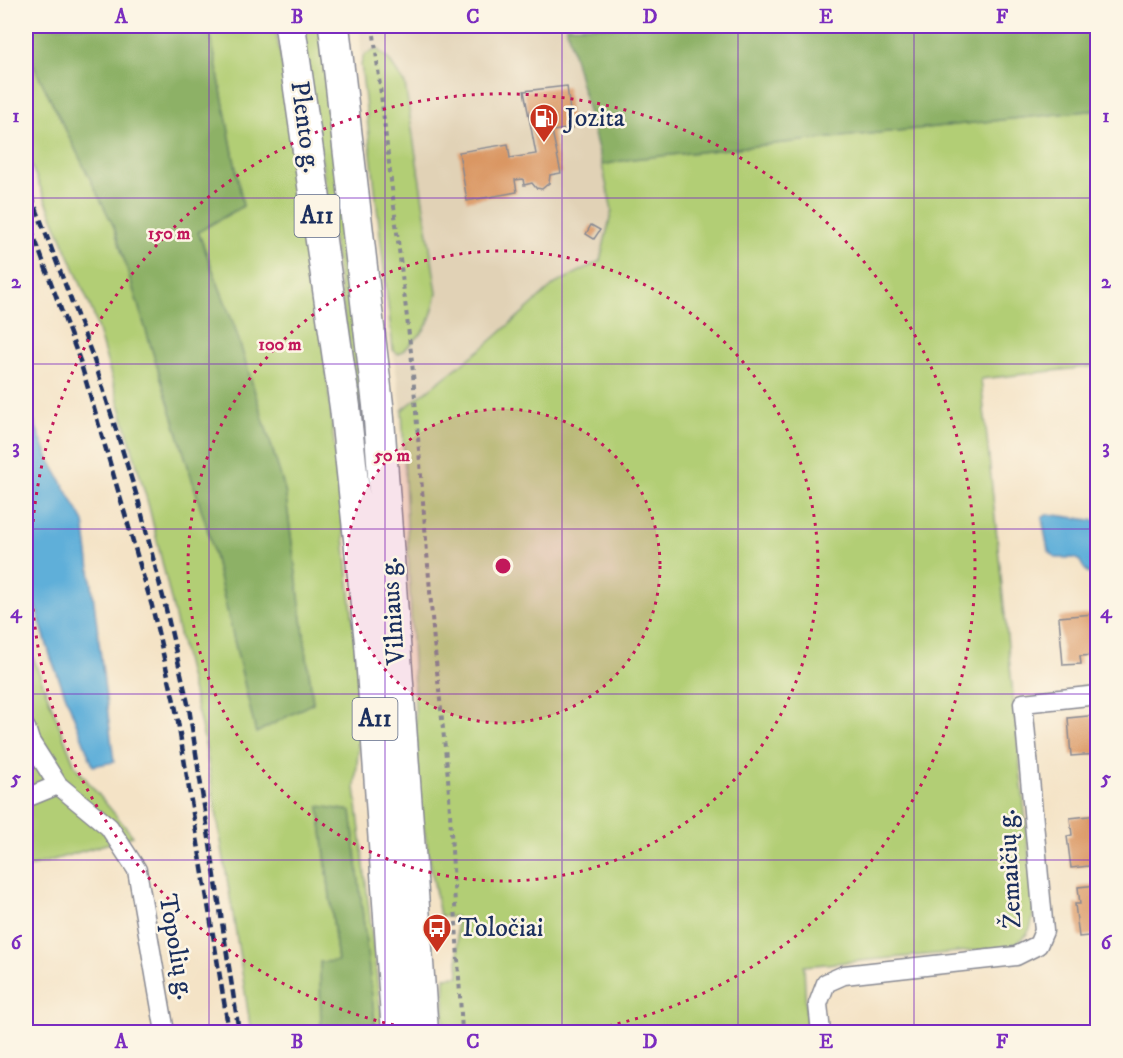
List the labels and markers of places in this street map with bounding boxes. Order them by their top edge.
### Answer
fuel station icon: Jozita [528,102,560,144]
place label: Jozita [563,102,625,135]
centre of rings [493,556,513,576]
bus stop icon: Toločiai [421,912,453,954]
place label: Toločiai [458,912,543,945]

